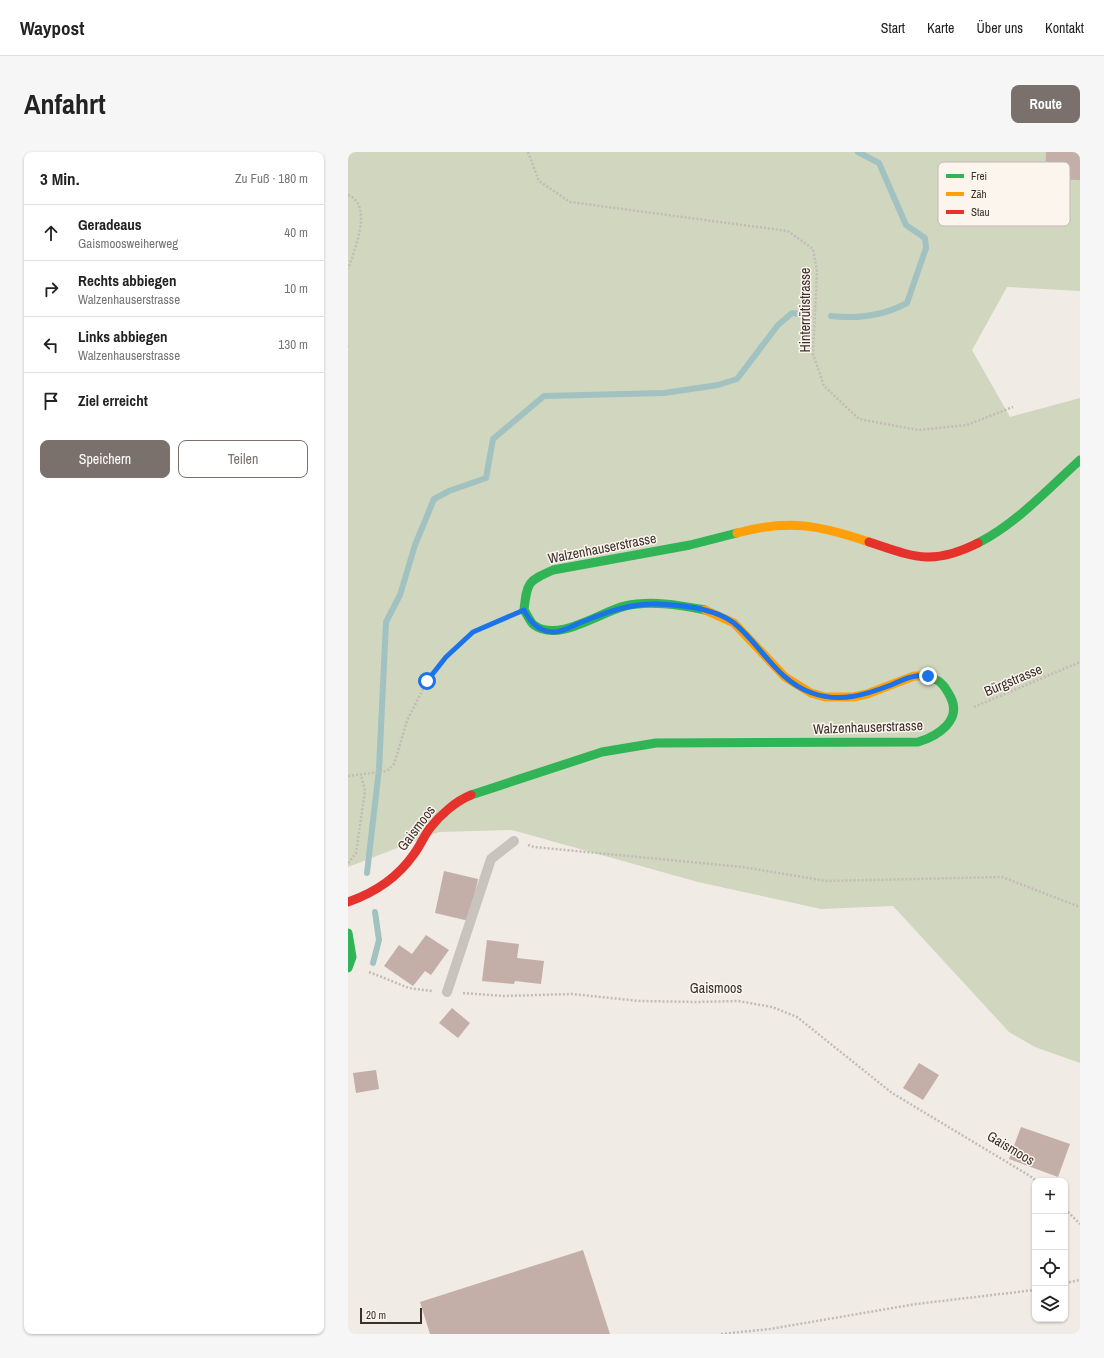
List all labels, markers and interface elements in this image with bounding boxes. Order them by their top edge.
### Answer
text: Waypost [20,15,84,41]
text: Start [881,19,905,37]
text: Karte [927,19,954,37]
text: Über uns [976,19,1023,37]
text: Kontakt [1045,19,1084,37]
text: Anfahrt [24,85,106,123]
button: Route [1011,85,1080,123]
legend [938,162,1070,226]
text: 3 Min. [40,167,80,190]
text: Frei [971,169,987,183]
text: Zu Fuß · 180 m [235,170,308,187]
text: Zäh [971,187,987,201]
text: Stau [971,205,990,219]
text: Geradeaus [78,214,142,235]
icon: ahead [40,222,62,244]
text: 40 m [284,224,308,241]
text: Gaismoosweiherweg [78,235,178,252]
street label: Hinterrütistrasse [796,268,814,352]
text: Rechts abbiegen [78,270,176,291]
icon: right [40,278,62,300]
text: 10 m [284,280,308,297]
text: Walzenhauserstrasse [78,291,180,308]
text: Links abbiegen [78,326,168,347]
icon: left [40,334,62,356]
text: 130 m [278,336,308,353]
text: Walzenhauserstrasse [78,347,180,364]
icon: arrive [40,390,62,412]
text: Ziel erreicht [78,390,148,411]
button: Speichern [40,440,170,478]
button: Teilen [178,440,308,478]
street label: Walzenhauserstrasse [546,529,658,567]
street label: Bürgstrasse [981,660,1045,700]
route end [919,667,937,685]
route start [418,672,436,690]
street label: Walzenhauserstrasse [813,716,923,738]
street label: Gaismoos [393,801,439,854]
street label: Gaismoos [690,979,742,997]
street label: Gaismoos [984,1127,1038,1169]
map controls [1032,1178,1068,1322]
button: + [1032,1178,1068,1214]
button: − [1032,1214,1068,1250]
button: locate [1032,1250,1068,1286]
button: layers [1032,1286,1068,1322]
scale bar [360,1306,422,1325]
text: 20 m [366,1308,386,1322]

